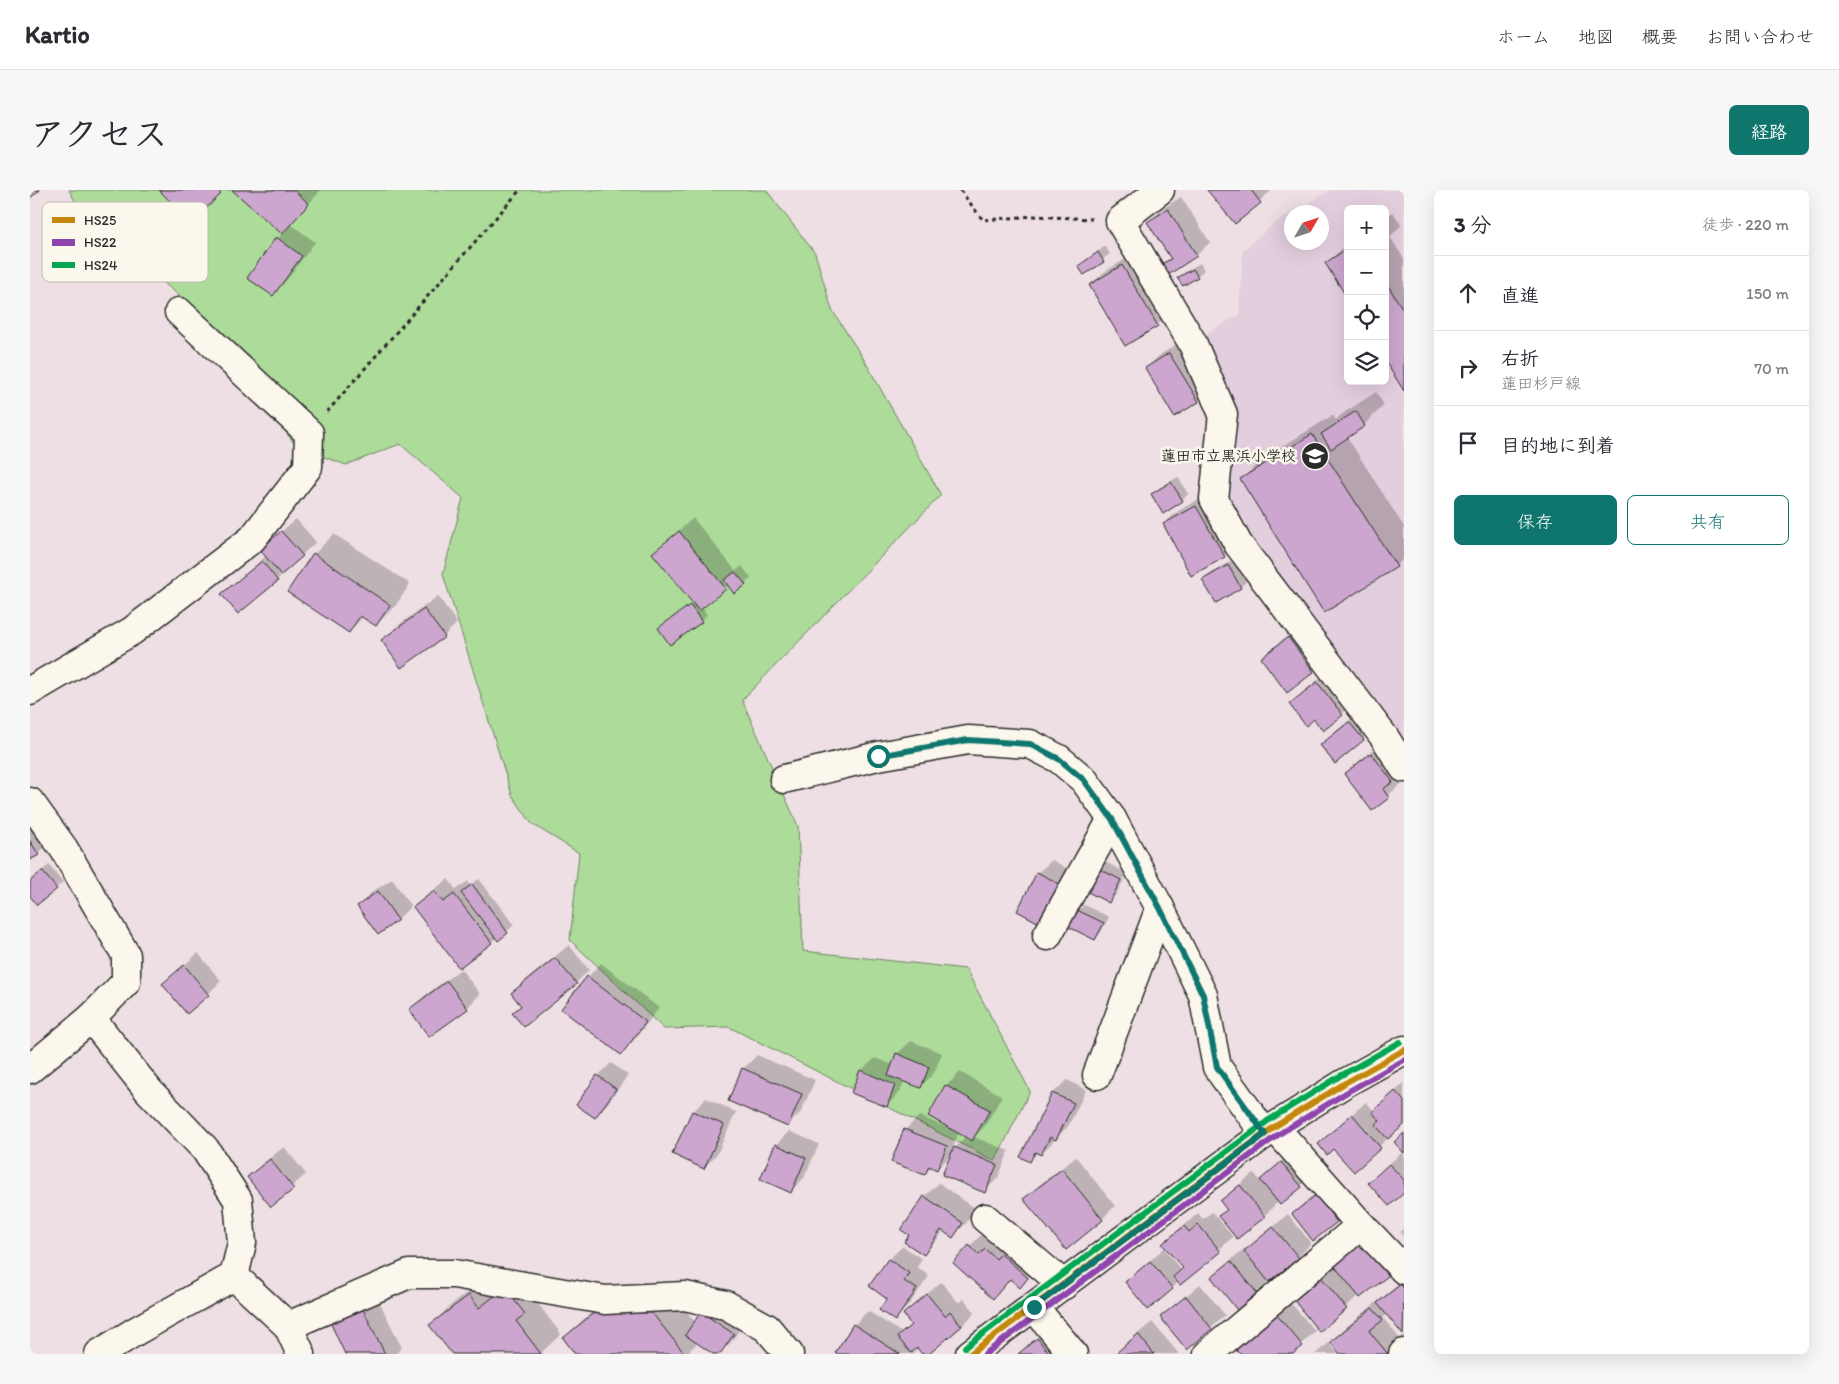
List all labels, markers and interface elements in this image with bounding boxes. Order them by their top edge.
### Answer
text: Kartio [25,20,90,49]
text: ホーム [1497,26,1550,48]
text: 地図 [1578,26,1614,48]
text: 概要 [1642,26,1678,48]
text: お問い合わせ [1706,26,1814,48]
button: 経路 [1729,105,1809,155]
text: アクセス [30,113,168,155]
legend [42,202,208,282]
north arrow [1284,205,1329,250]
map controls [1344,205,1389,385]
button: + [1344,205,1389,250]
text: HS25 [84,212,116,229]
text: 3 分 [1454,212,1491,237]
text: 徒歩 · 220 m [1702,215,1789,234]
text: HS22 [84,234,117,251]
button: − [1344,250,1389,295]
text: HS24 [84,257,118,274]
icon: ahead [1454,279,1482,307]
text: 直進 [1501,284,1539,307]
text: 150 m [1746,284,1789,303]
button: locate [1344,295,1389,340]
button: layers [1344,340,1389,385]
text: 右折 [1501,347,1539,370]
icon: right [1454,354,1482,382]
text: 70 m [1754,359,1789,378]
text: 蓮田杉戸線 [1501,374,1581,393]
icon: arrive [1454,429,1482,457]
text: 目的地に到着 [1501,434,1615,457]
school or university icon: 蓮田市立黒浜小学校 [1300,441,1330,471]
place label: 蓮田市立黒浜小学校 [1161,447,1296,465]
button: 保存 [1454,495,1617,545]
button: 共有 [1627,495,1789,545]
route start [867,745,890,768]
route end [1023,1296,1046,1319]

